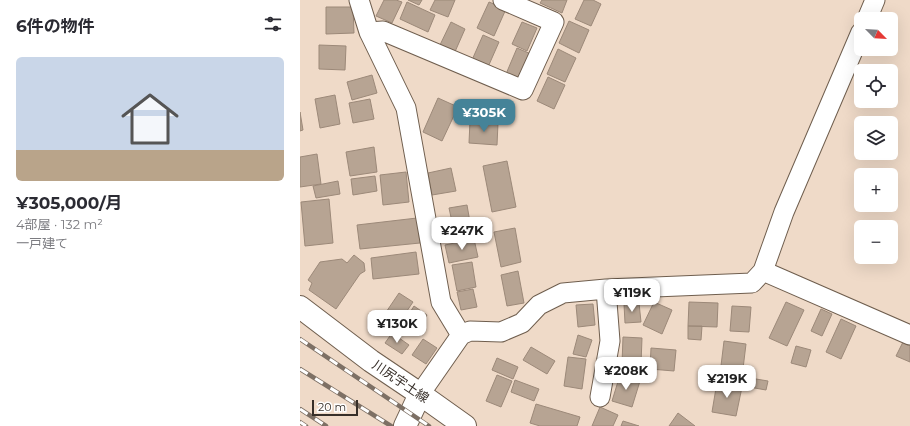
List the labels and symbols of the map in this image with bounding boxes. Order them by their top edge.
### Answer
north arrow [854,12,898,56]
pin: ¥305K [456,99,512,133]
pin: ¥247K [434,217,490,251]
pin: ¥119K [604,279,660,313]
pin: ¥130K [369,310,425,344]
street label: 川尻宇土線 [370,356,432,406]
pin: ¥208K [598,357,654,391]
pin: ¥219K [699,365,755,399]
scale bar [312,398,358,417]

